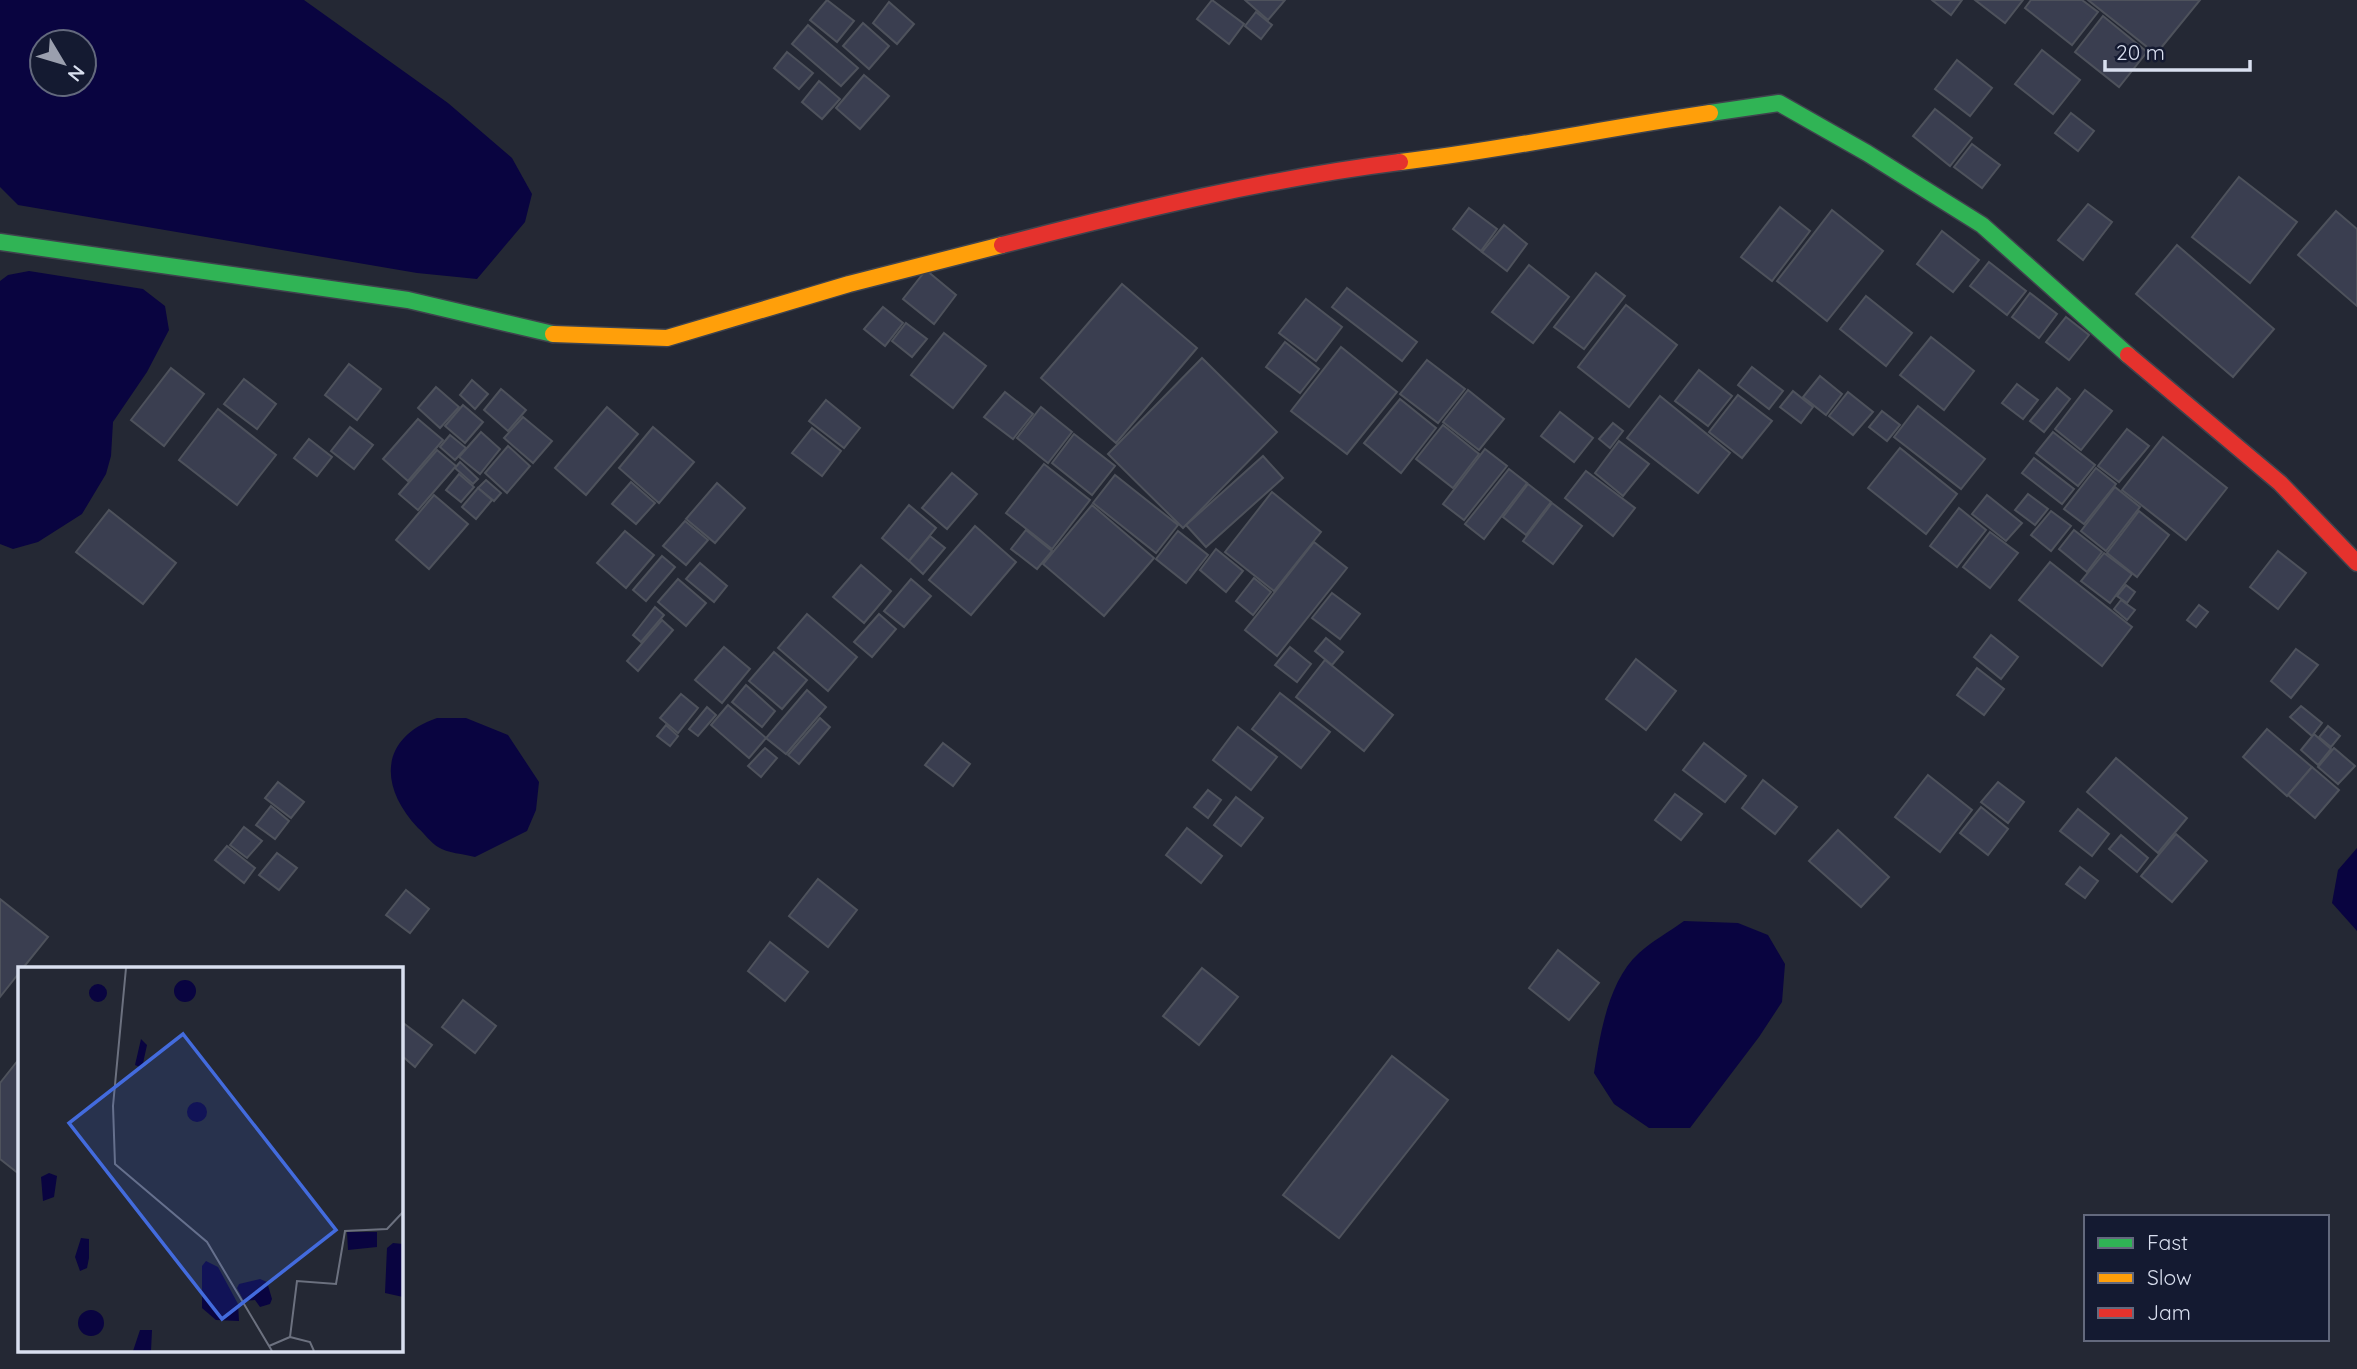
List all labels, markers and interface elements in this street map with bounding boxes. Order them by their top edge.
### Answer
north arrow [28,28,98,98]
scale bar [2105,28,2250,72]
text: 20 m [2116,39,2165,65]
text: N [63,61,90,86]
inset map [18,967,402,1352]
legend [2084,1215,2329,1341]
text: Fast [2147,1229,2188,1255]
text: Slow [2147,1264,2192,1290]
text: Jam [2147,1299,2191,1325]

